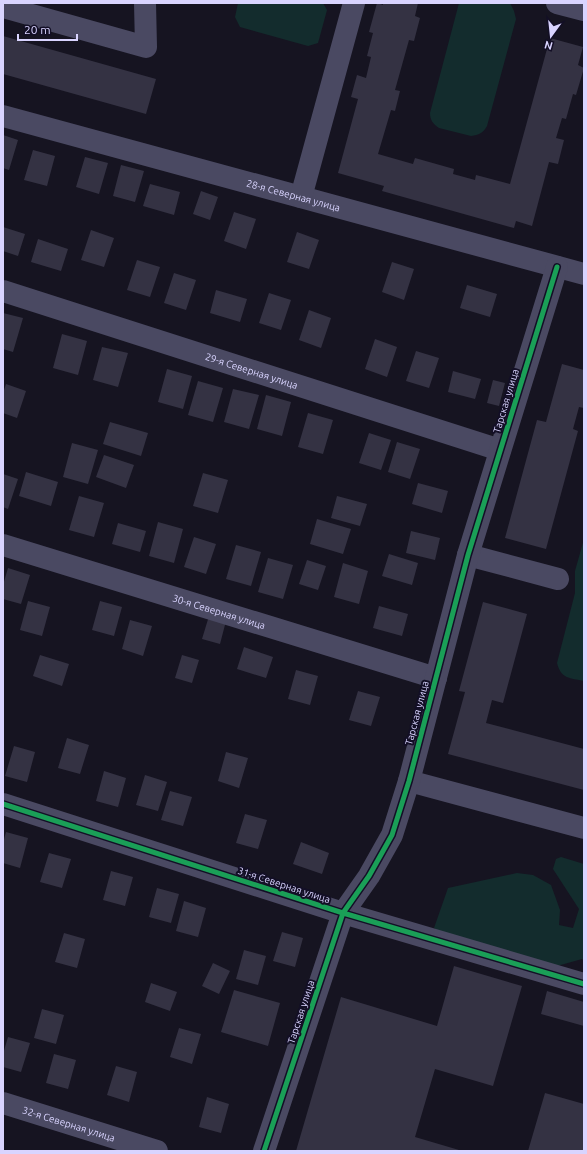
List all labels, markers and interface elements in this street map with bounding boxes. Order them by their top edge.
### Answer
scale bar [18,16,77,42]
north arrow [531,16,571,56]
text: 20 m [24,23,51,36]
text: N [543,39,554,53]
street label: 28-я Северная улица [245,177,341,213]
street label: 29-я Северная улица [204,351,299,390]
street label: Тарская улица [491,368,521,434]
street label: 30-я Северная улица [171,592,267,631]
street label: Тарская улица [403,680,431,746]
street label: 31-я Северная улица [236,865,332,905]
street label: Тарская улица [286,979,316,1045]
street label: 32-я Северная улица [21,1104,117,1143]

